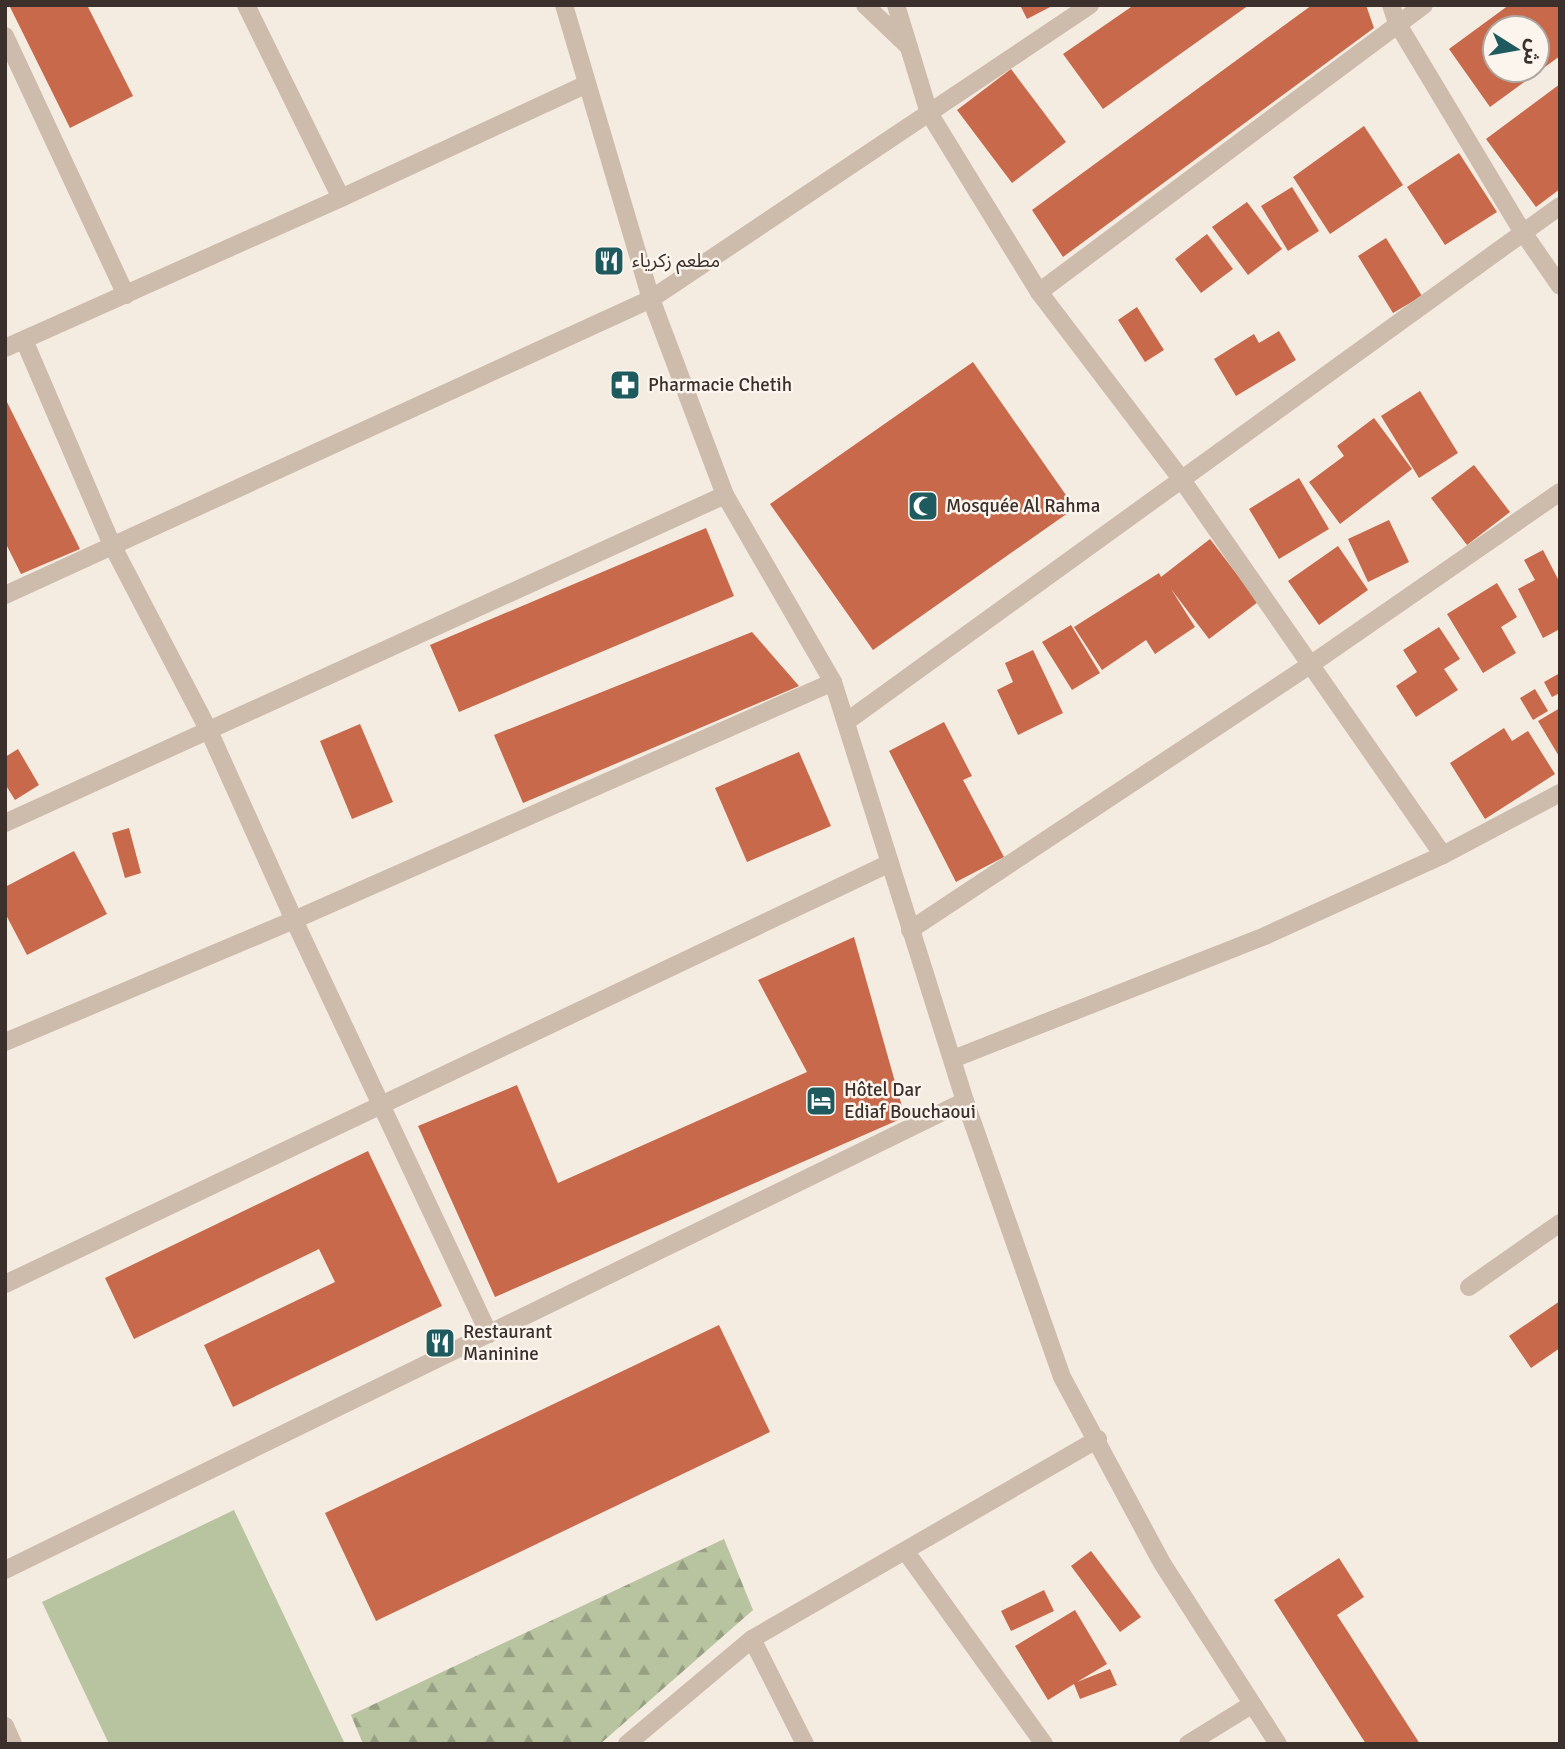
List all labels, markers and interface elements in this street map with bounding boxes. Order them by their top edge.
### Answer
north arrow [1481,14,1551,84]
text: ش [1517,37,1546,67]
restaurant icon: مطعم زكرياء [592,244,626,278]
place label: مطعم زكرياء [632,249,720,275]
pharmacy icon: Pharmacie Chetih [608,368,642,402]
place label: Pharmacie Chetih [648,373,792,397]
mosque icon: Mosquée Al Rahma [906,489,940,523]
place label: Mosquée Al Rahma [946,494,1100,518]
place label: Hôtel Dar Ediaf Bouchaoui [844,1078,976,1124]
hotel icon: Hôtel Dar Ediaf Bouchaoui [804,1084,838,1118]
place label: Restaurant Maninine [463,1320,553,1366]
restaurant icon: Restaurant Maninine [423,1326,457,1360]

